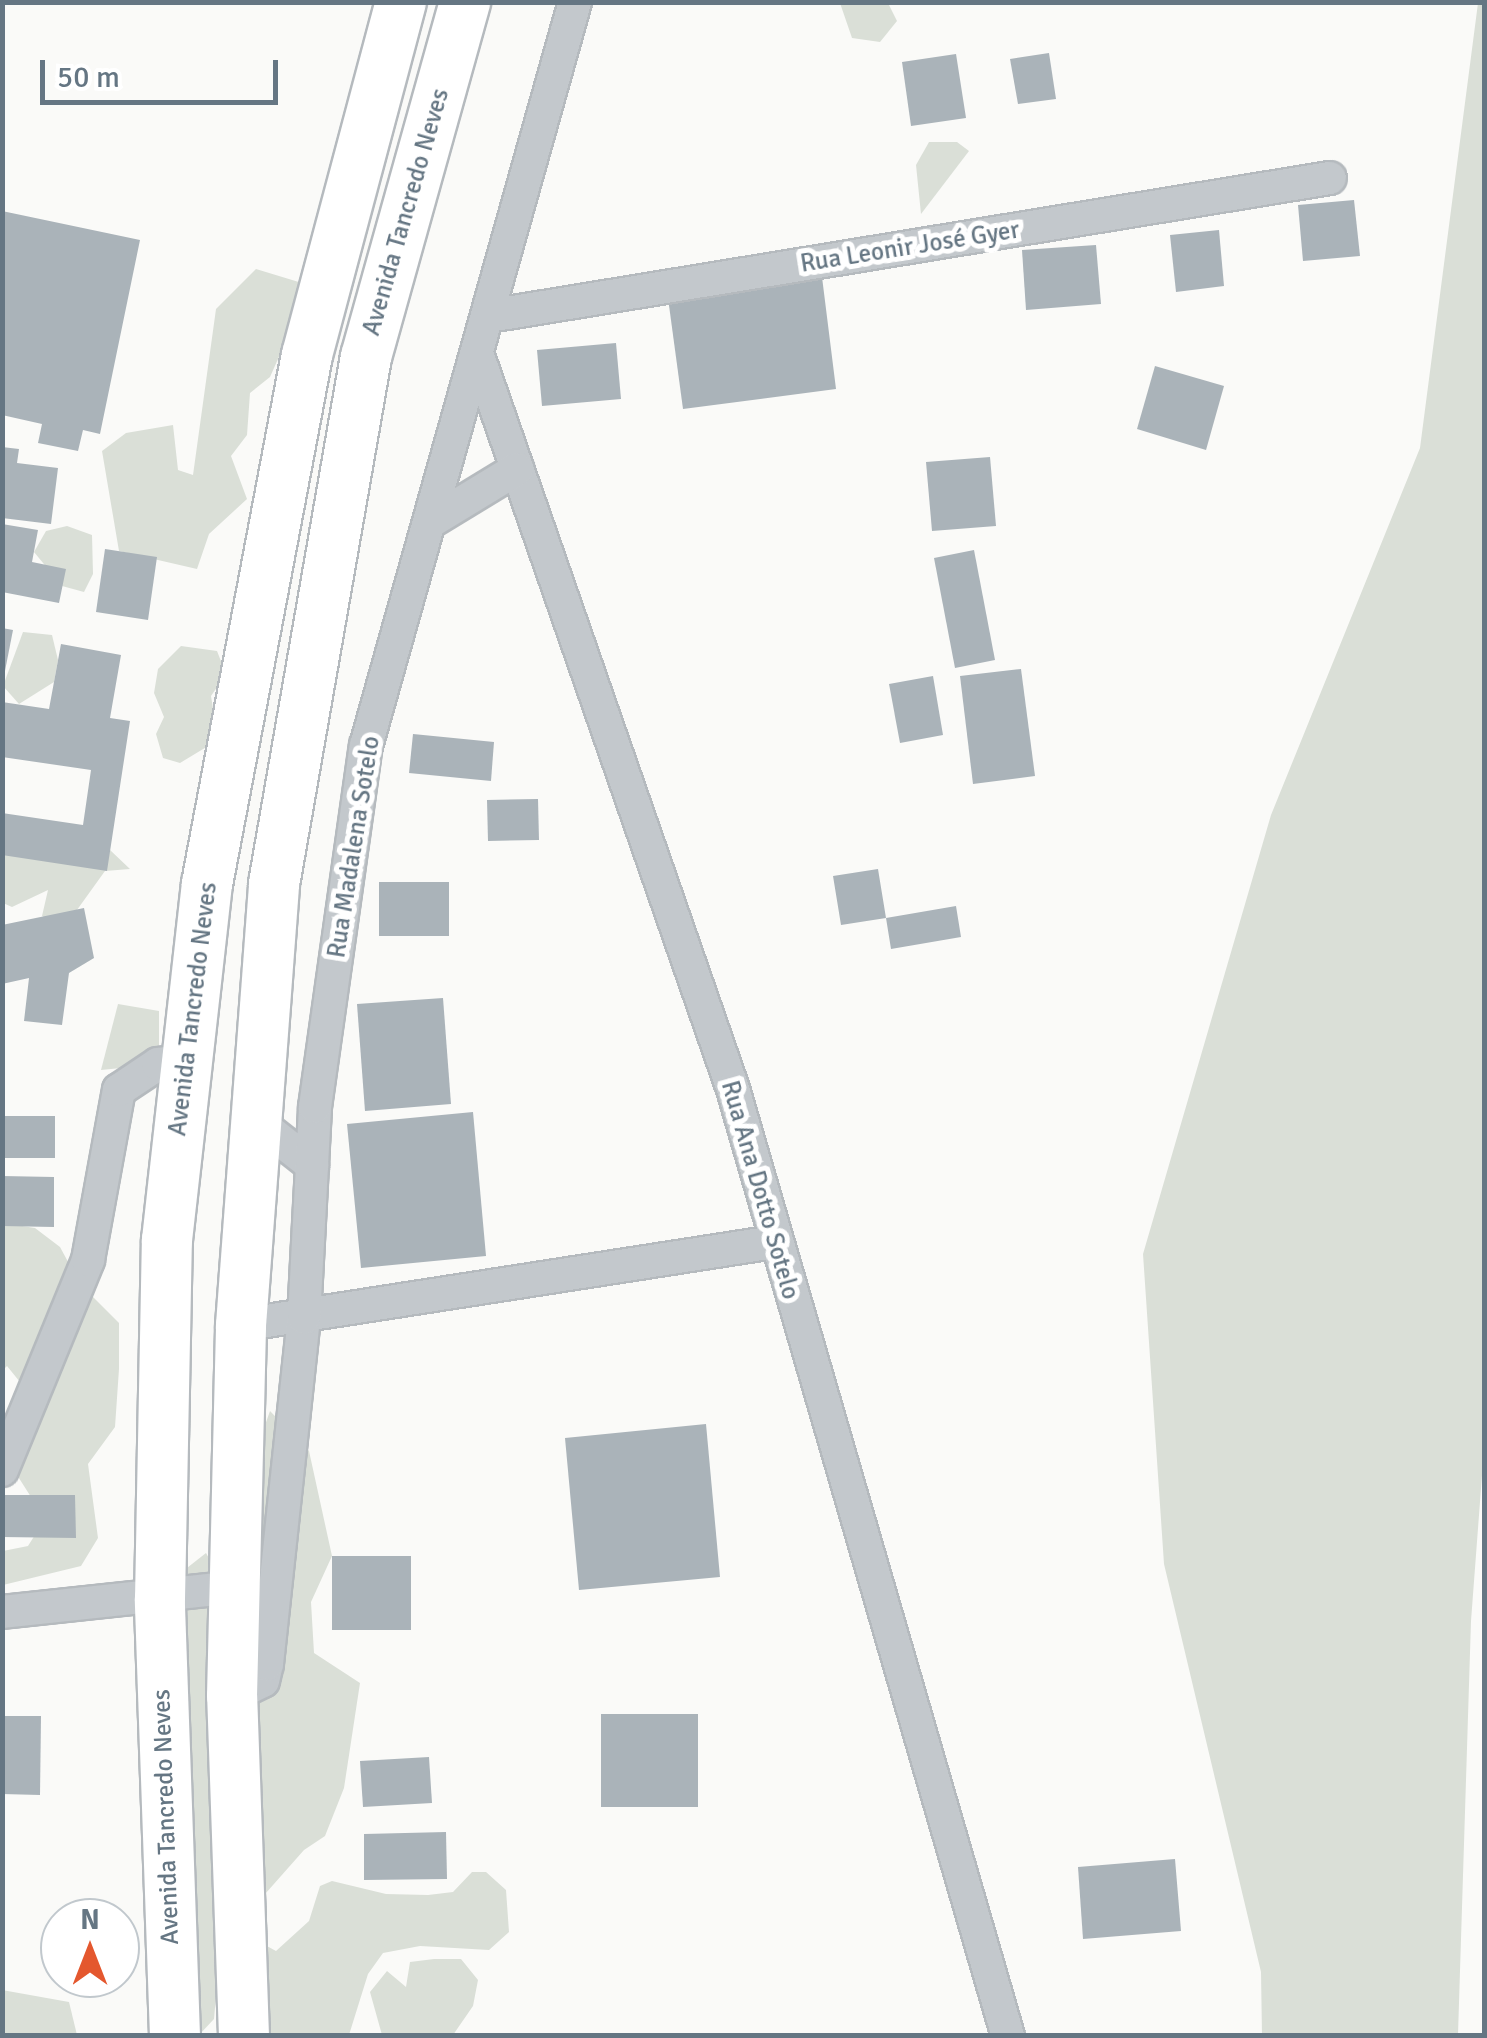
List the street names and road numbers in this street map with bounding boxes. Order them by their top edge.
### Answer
street label: Avenida Tancredo Neves [356,85,456,339]
street label: Rua Leonir José Gyer [798,215,1022,279]
street label: Rua Madalena Sotelo [322,734,386,960]
street label: Avenida Tancredo Neves [163,880,223,1138]
street label: Rua Ana Dotto Sotelo [714,1077,806,1303]
street label: Avenida Tancredo Neves [147,1689,185,1945]

